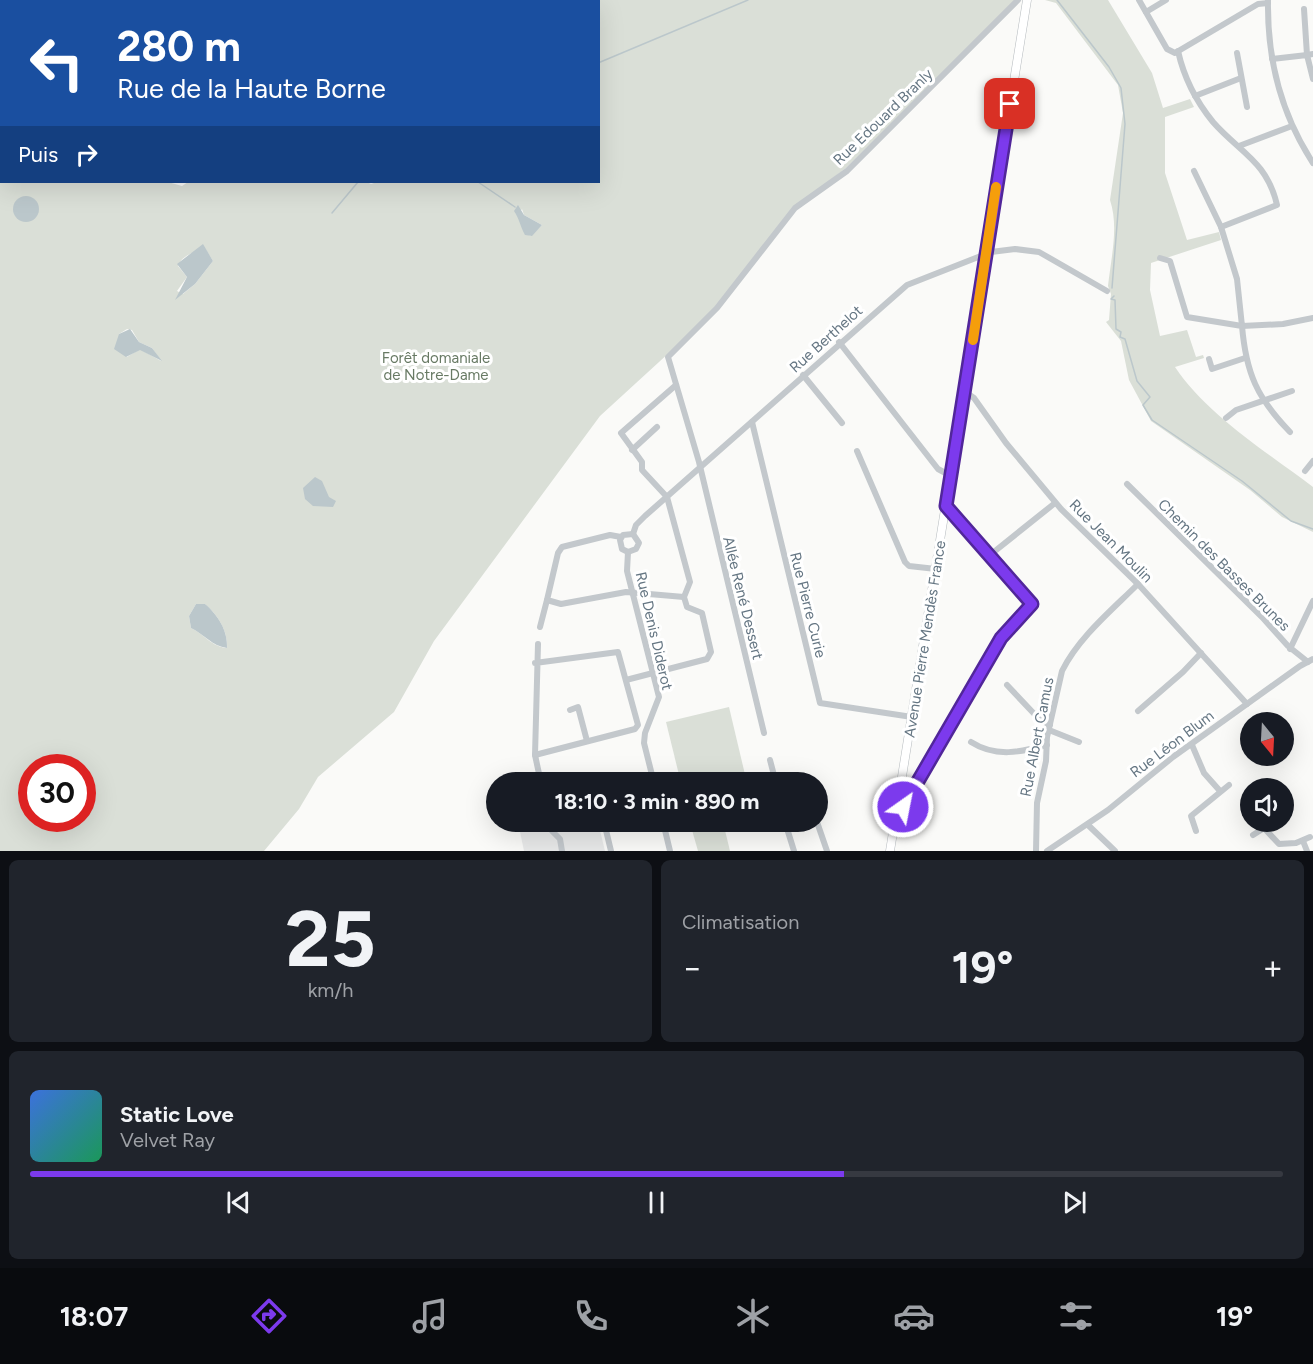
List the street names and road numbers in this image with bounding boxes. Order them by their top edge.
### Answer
street label: Rue Edouard Branly [830,65,936,169]
street label: Rue Berthelot [786,301,866,376]
street label: Chemin des Basses Brunes [1154,495,1294,635]
street label: Rue Jean Moulin [1066,496,1156,586]
street label: Allée René Dessert [719,535,767,662]
street label: Avenue Pierre Mendès France [901,539,949,739]
street label: Rue Pierre Curie [786,550,830,660]
street label: Rue Denis Diderot [632,570,676,692]
street label: Rue Albert Camus [1017,676,1057,798]
street label: Rue Léon Blum [1127,707,1217,781]

